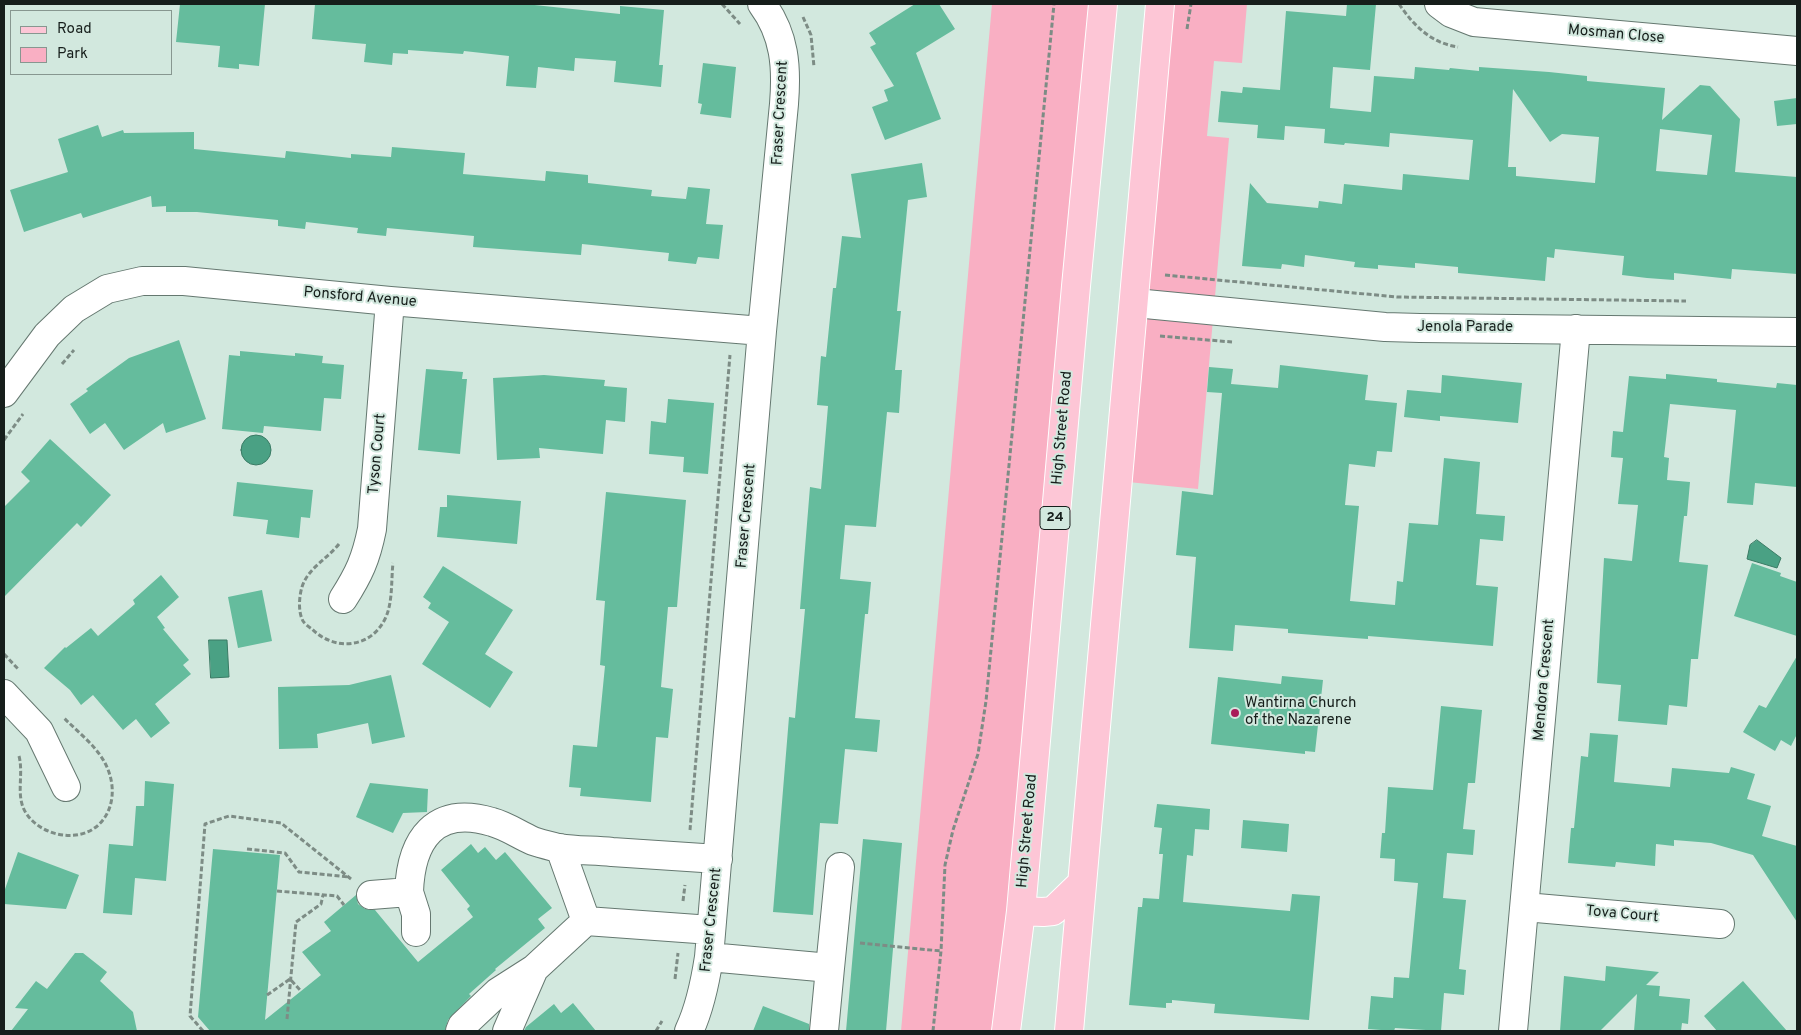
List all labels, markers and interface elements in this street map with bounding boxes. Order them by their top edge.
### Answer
legend [10,10,172,75]
text: Road [57,20,92,39]
street label: Mosman Close [1567,22,1665,48]
text: Park [57,45,88,64]
street label: Fraser Crescent [769,60,793,166]
street label: Ponsford Avenue [303,284,417,312]
street label: Jenola Parade [1417,319,1513,337]
street label: High Street Road [1049,370,1077,486]
street label: Tyson Court [365,413,391,495]
street label: Fraser Crescent [733,463,761,569]
road number: 24 [1040,506,1070,530]
street label: Mendora Crescent [1531,618,1559,742]
place label: Wantirna Church of the Nazarene [1245,695,1357,730]
marker: Wantirna Church of the Nazarene [1229,707,1241,719]
street label: High Street Road [1014,773,1042,889]
street label: Fraser Crescent [698,867,726,973]
street label: Tova Court [1585,903,1659,927]

